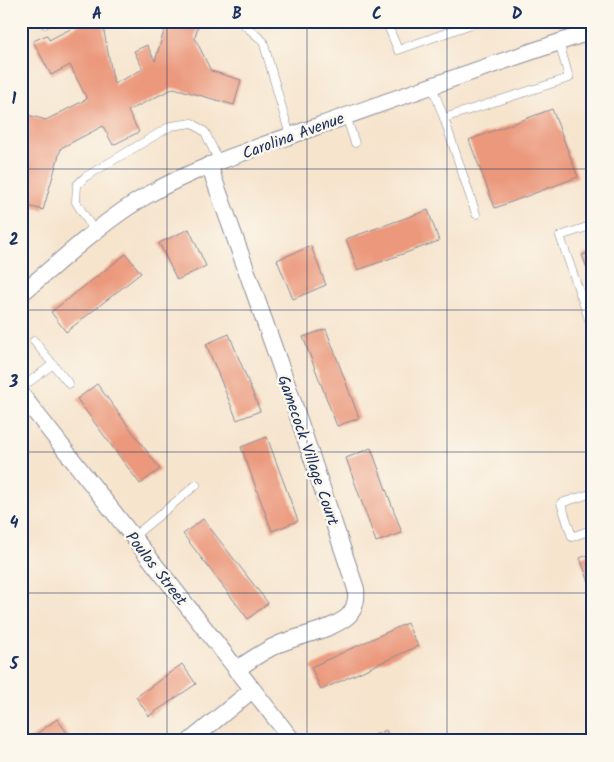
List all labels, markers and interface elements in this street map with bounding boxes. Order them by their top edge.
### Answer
text: A [92,2,102,27]
text: B [232,2,242,27]
text: C [372,2,382,27]
text: D [512,2,523,27]
text: 1 [12,87,17,112]
street label: Carolina Avenue [239,106,348,166]
text: 2 [9,228,19,253]
text: 3 [9,370,19,395]
street label: Gamecock Village Court [270,372,345,530]
text: 4 [10,511,19,536]
street label: Poulos Street [119,526,193,612]
text: 5 [9,652,20,677]

